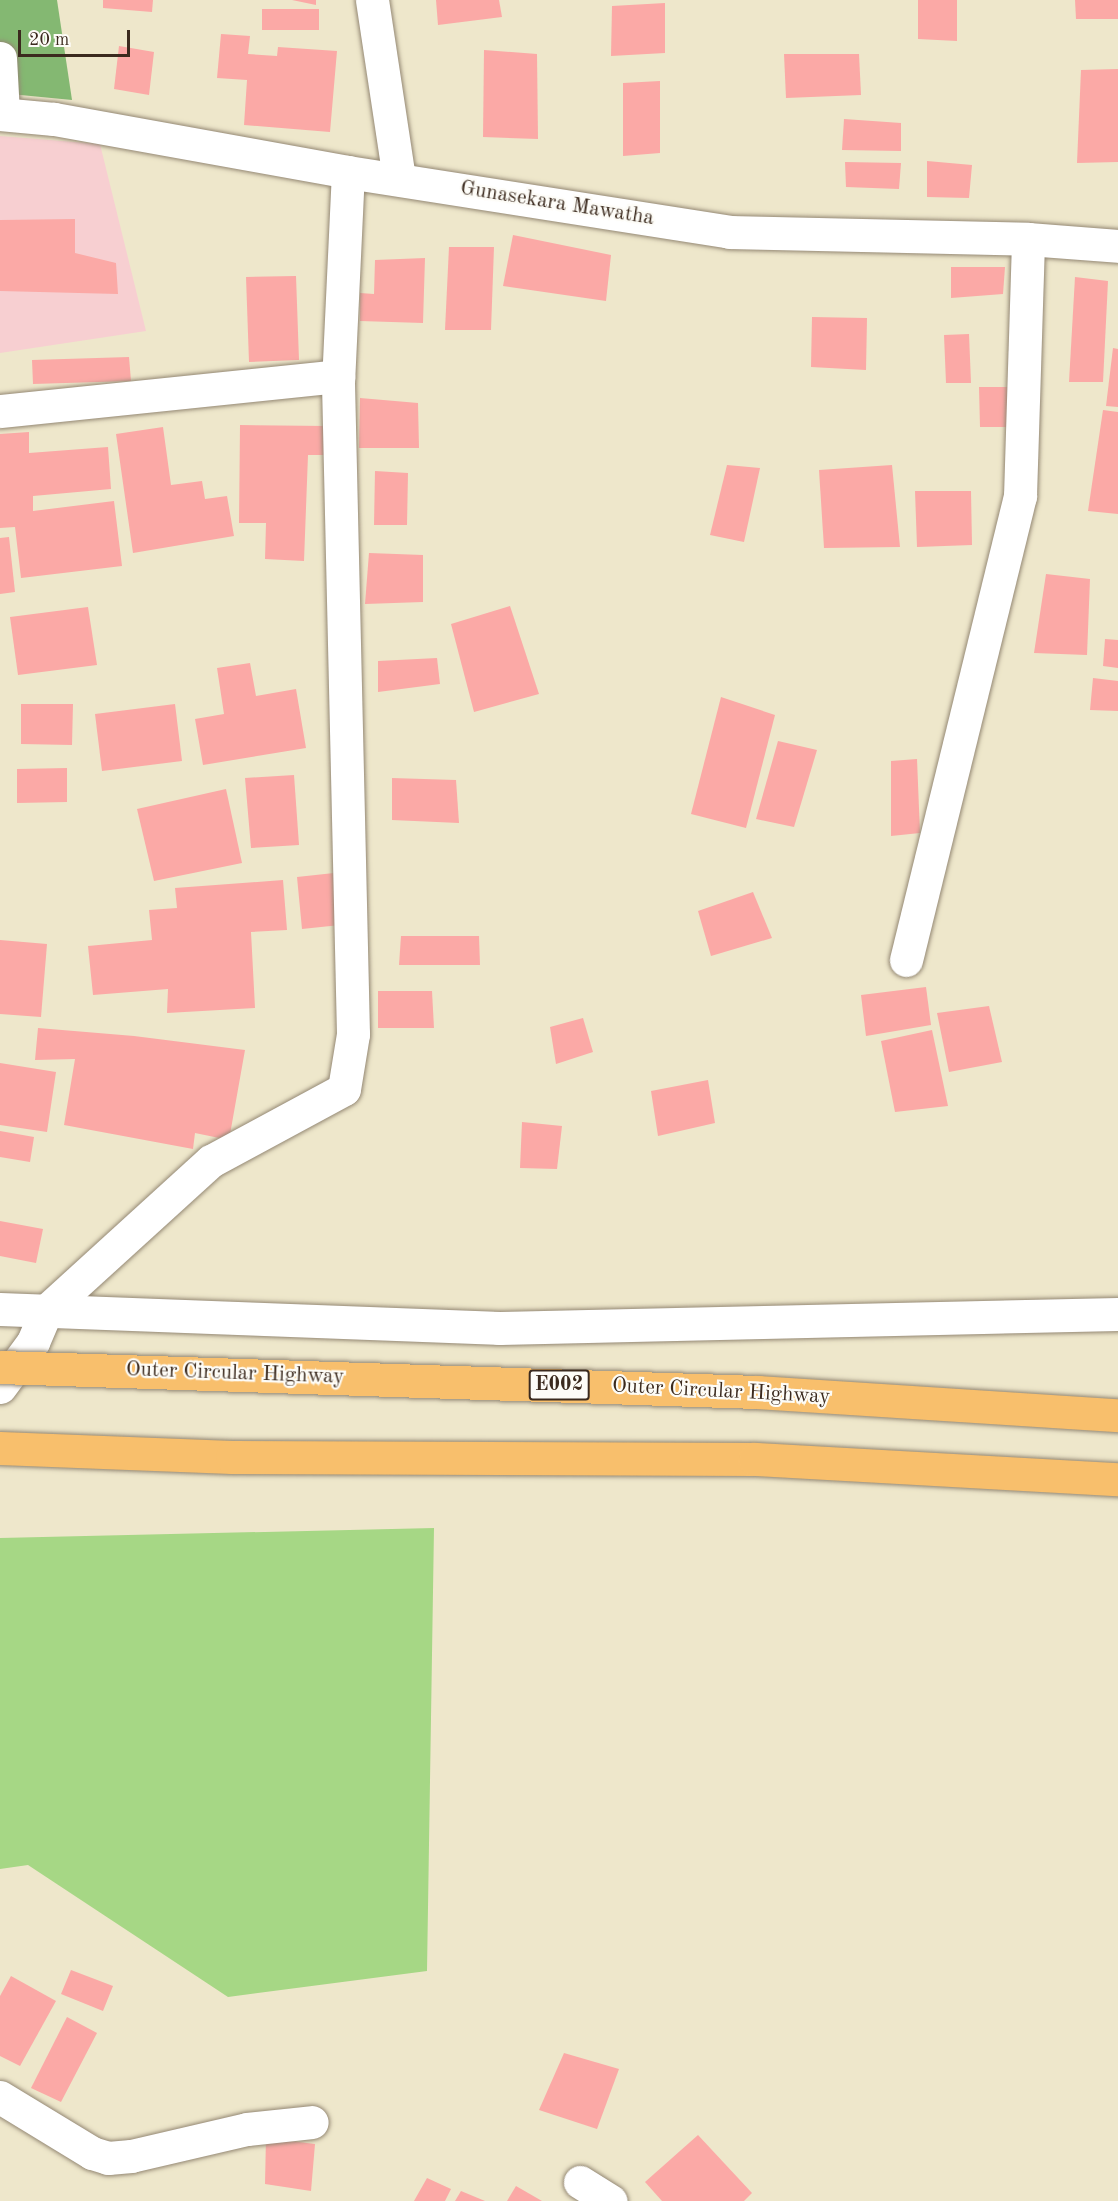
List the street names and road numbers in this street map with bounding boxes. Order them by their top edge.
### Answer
street label: Gunasekara Mawatha [458,176,656,232]
street label: Outer Circular Highway [125,1358,345,1390]
road number: E002 [528,1368,590,1402]
street label: Outer Circular Highway [611,1374,831,1410]

